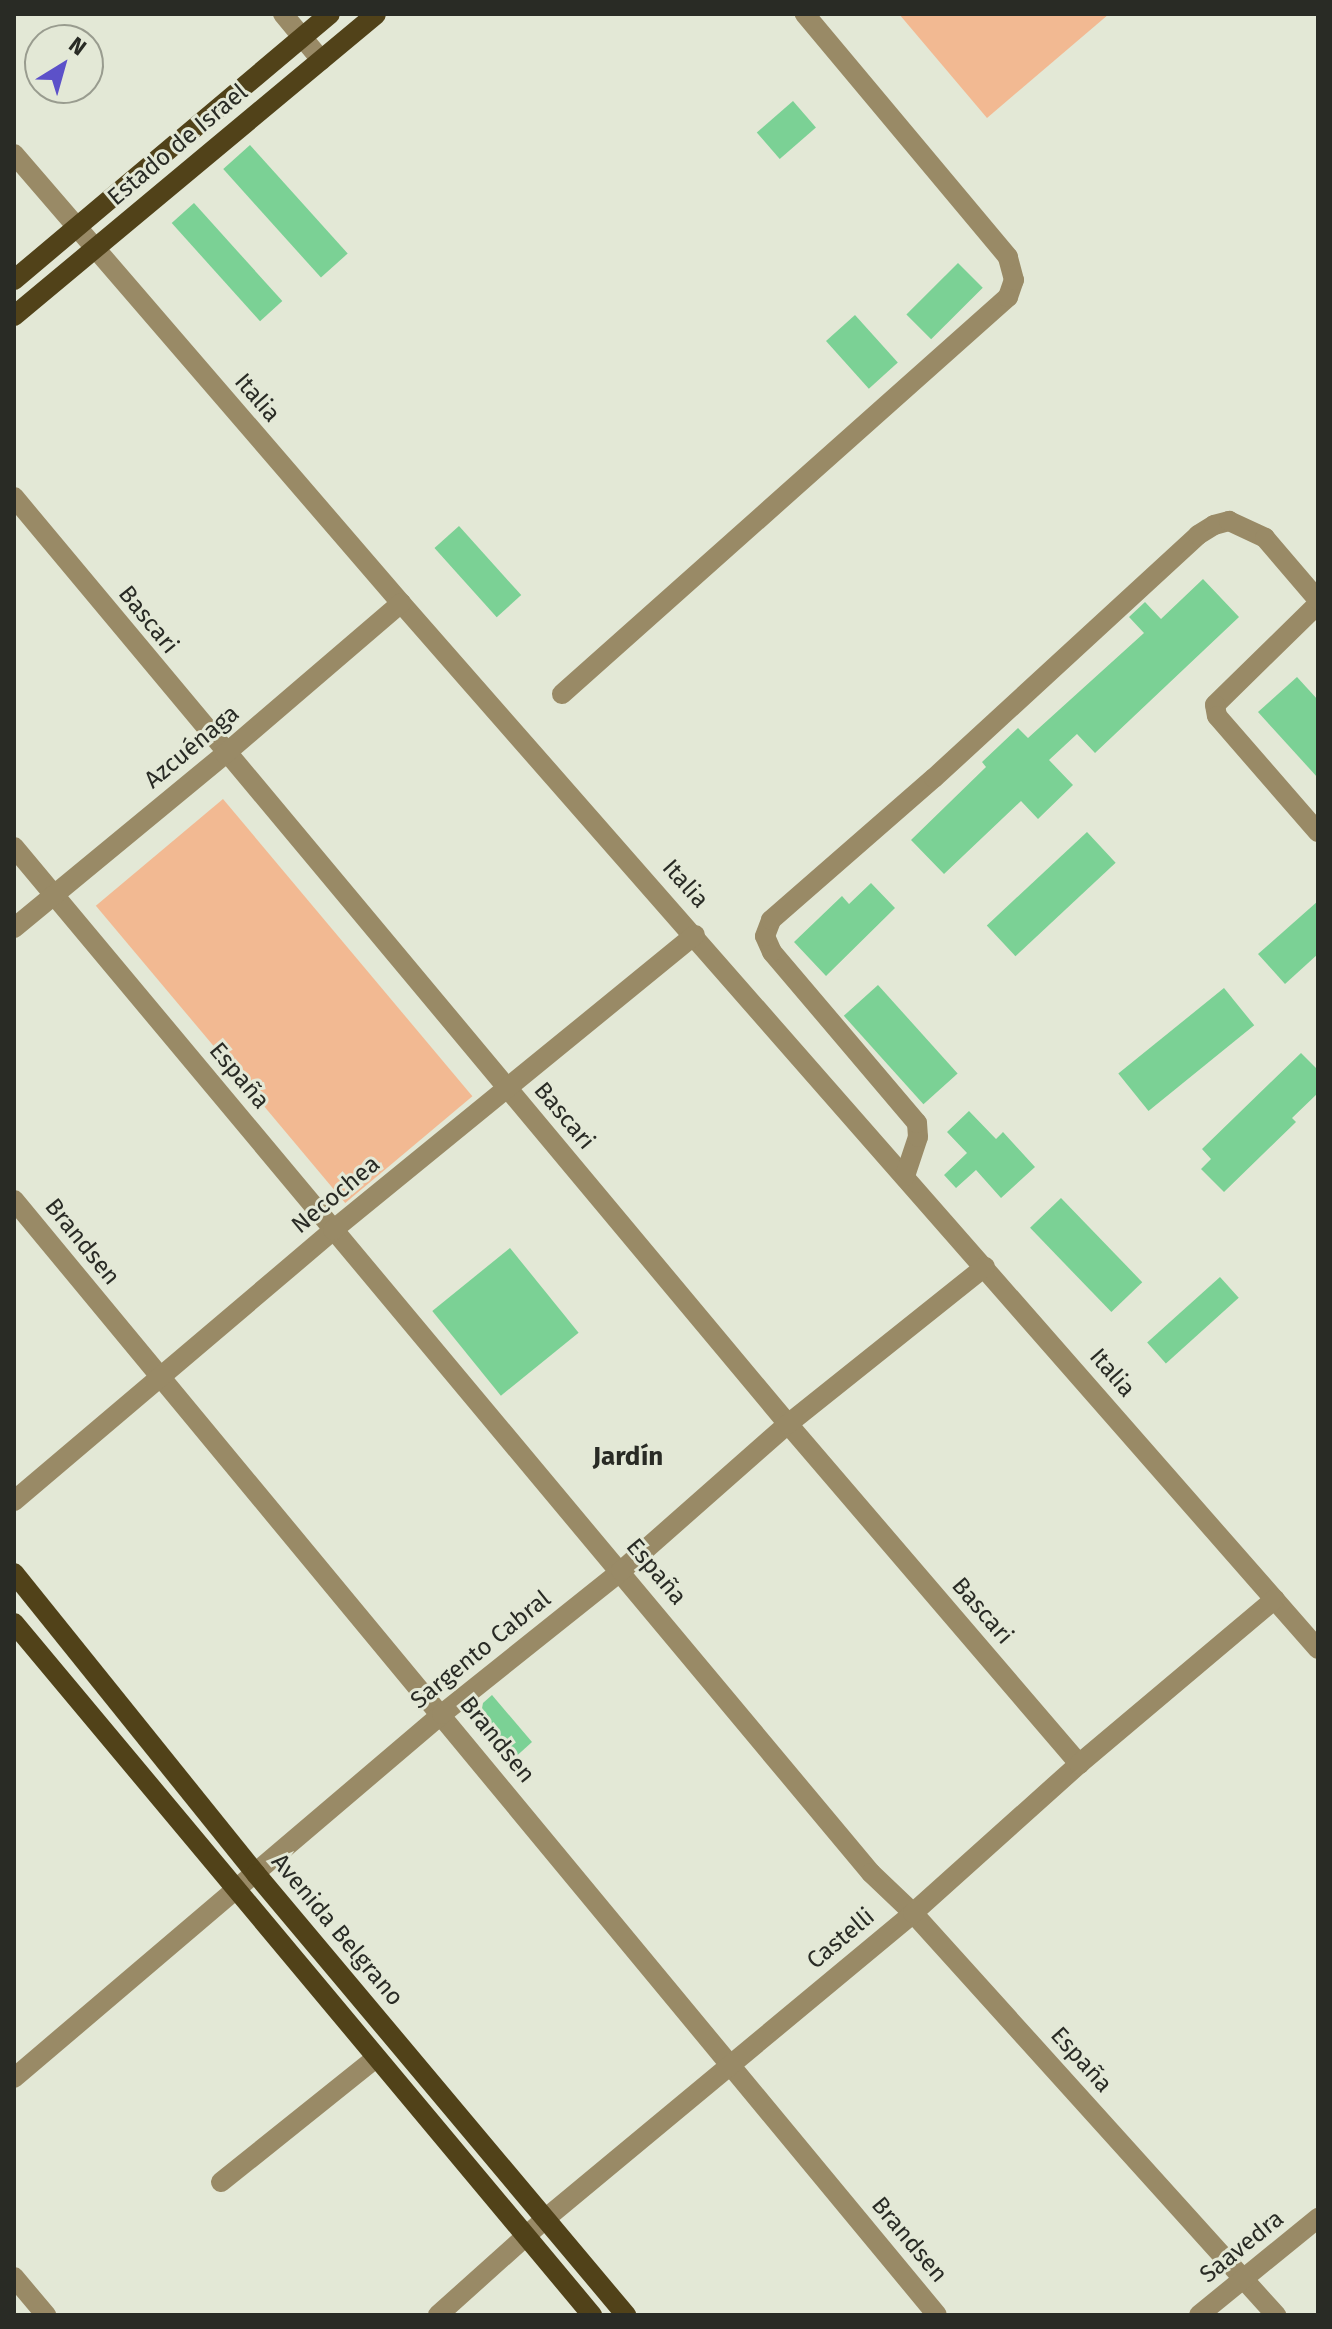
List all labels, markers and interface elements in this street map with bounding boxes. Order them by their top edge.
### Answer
north arrow [24,24,104,104]
text: N [64,31,91,61]
street label: Estado de Israel [102,78,254,212]
street label: Italia [228,368,286,428]
street label: Bascari [112,580,184,660]
street label: Azcuénaga [139,699,245,795]
street label: Italia [656,854,714,914]
street label: España [203,1037,275,1115]
street label: Bascari [528,1077,600,1155]
street label: Necochea [286,1150,386,1240]
street label: Brandsen [38,1193,126,1291]
street label: Italia [1083,1343,1141,1403]
district label: Jardín [593,1441,663,1473]
street label: España [620,1533,692,1611]
street label: Bascari [945,1572,1019,1650]
street label: Sargento Cabral [405,1585,557,1715]
street label: Brandsen [453,1691,541,1789]
street label: Avenida Belgrano [265,1848,409,2012]
street label: Castelli [801,1902,881,1976]
street label: España [1044,2021,1118,2099]
street label: Brandsen [865,2191,953,2289]
street label: Saavedra [1194,2205,1290,2289]

